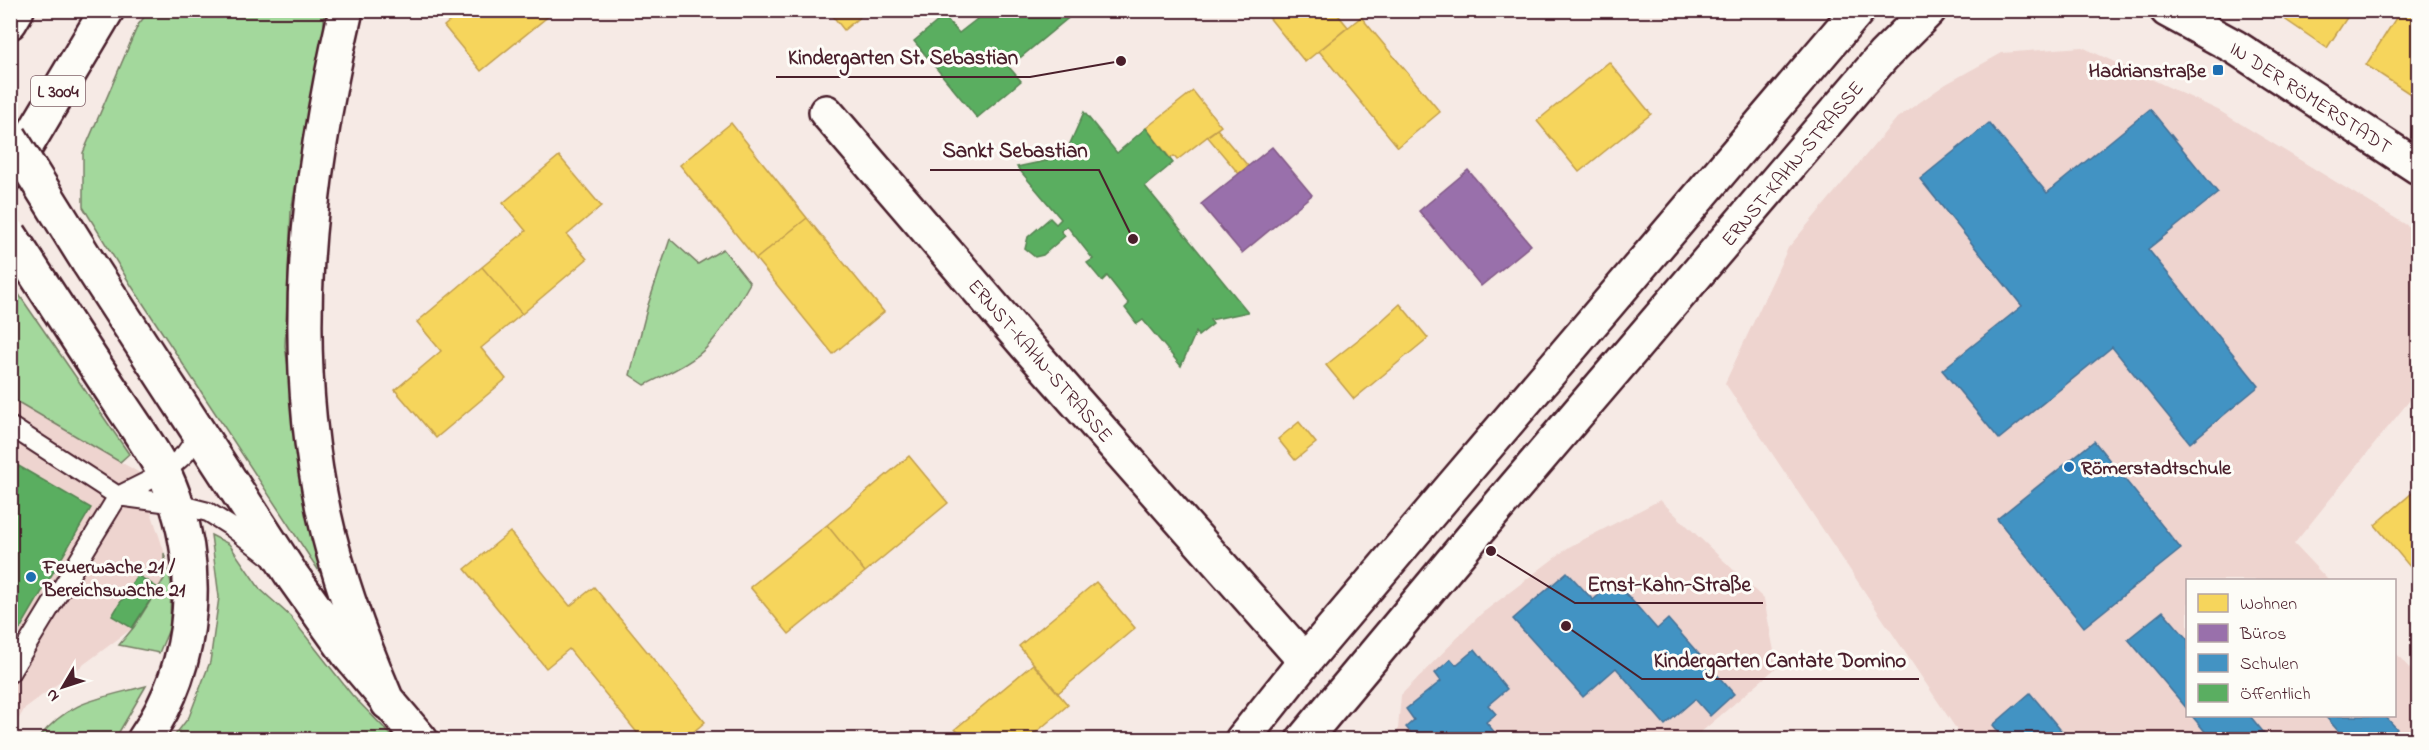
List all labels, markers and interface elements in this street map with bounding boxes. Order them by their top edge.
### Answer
street label: IN DER RÖMERSTADT [2223,36,2397,163]
callout: Kindergarten St. Sebastian [776,38,1030,77]
text: Kindergarten St. Sebastian [788,44,1018,76]
place label: Hadrianstraße [2089,58,2207,87]
marker: Hadrianstraße [2211,63,2225,77]
street label: ERNST-KAHN-STRASSE [1716,75,1872,254]
road number: L 3004 [31,76,85,106]
callout: Sankt Sebastian [930,131,1099,170]
text: Sankt Sebastian [942,137,1088,167]
street label: ERNST-KAHN-STRASSE [960,273,1118,450]
place label: Römerstadtschule [2081,455,2232,484]
marker: Römerstadtschule [2062,460,2076,474]
place label: Feuerwache 21 / Bereichswache 21 [42,554,186,606]
callout: Ernst-Kahn-Straße [1575,564,1763,603]
marker: Feuerwache 21 / Bereichswache 21 [24,570,38,584]
text: Ernst-Kahn-Straße [1587,571,1751,601]
legend [2186,579,2396,717]
text: Wohnen [2240,592,2297,618]
text: Büros [2239,622,2286,648]
callout: Kindergarten Cantate Domino [1642,640,1919,679]
text: Kindergarten Cantate Domino [1654,647,1906,679]
text: Schulen [2240,652,2298,678]
north arrow [33,657,93,717]
text: Öffentlich [2240,682,2311,708]
text: N [40,683,66,707]

